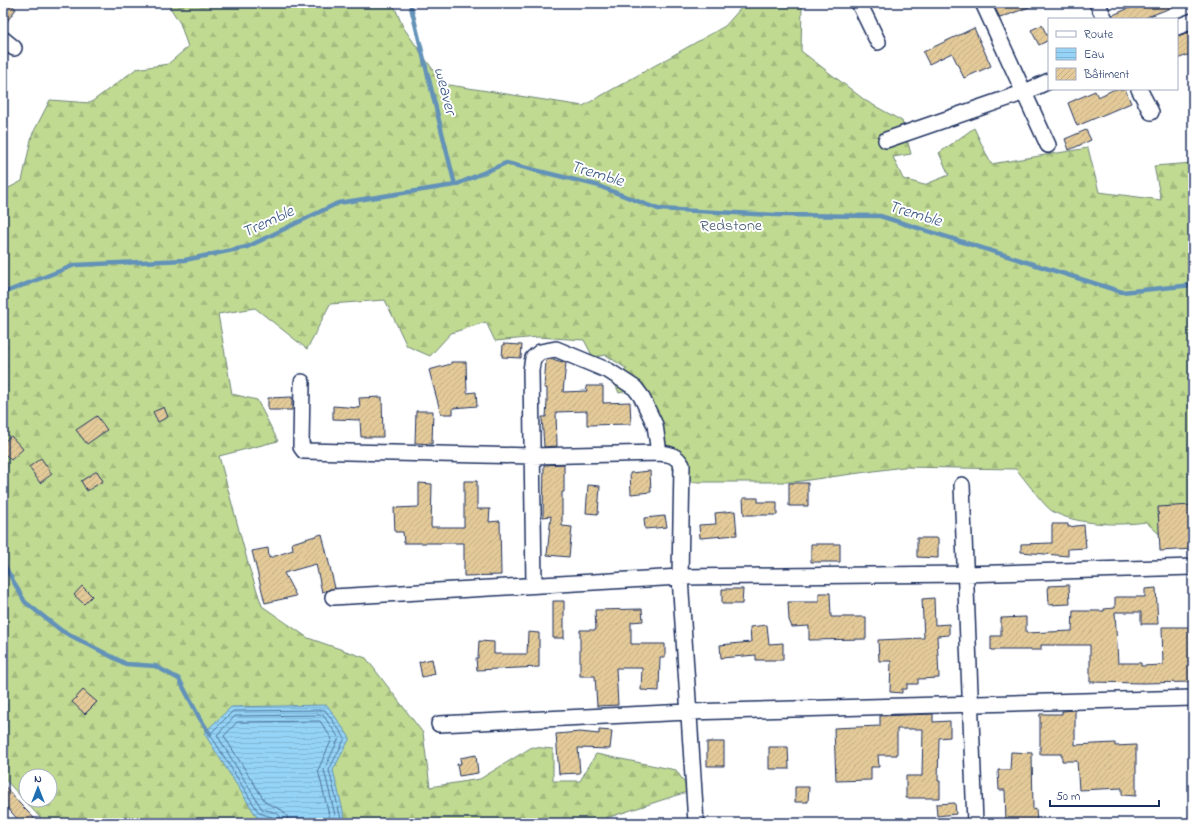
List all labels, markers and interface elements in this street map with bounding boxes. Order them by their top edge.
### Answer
legend [1048,18,1178,90]
text: Route [1084,26,1114,44]
text: Eau [1084,46,1105,64]
water label: weaver [427,65,464,120]
text: Bâtiment [1083,66,1129,84]
water label: Tremble [567,154,628,194]
water label: Tremble [885,194,946,234]
water label: Tremble [238,199,299,245]
park label: Redstone [700,214,763,238]
north arrow [18,768,58,808]
text: N [34,771,42,787]
scale bar [1050,782,1159,808]
text: 50 m [1056,788,1080,806]

